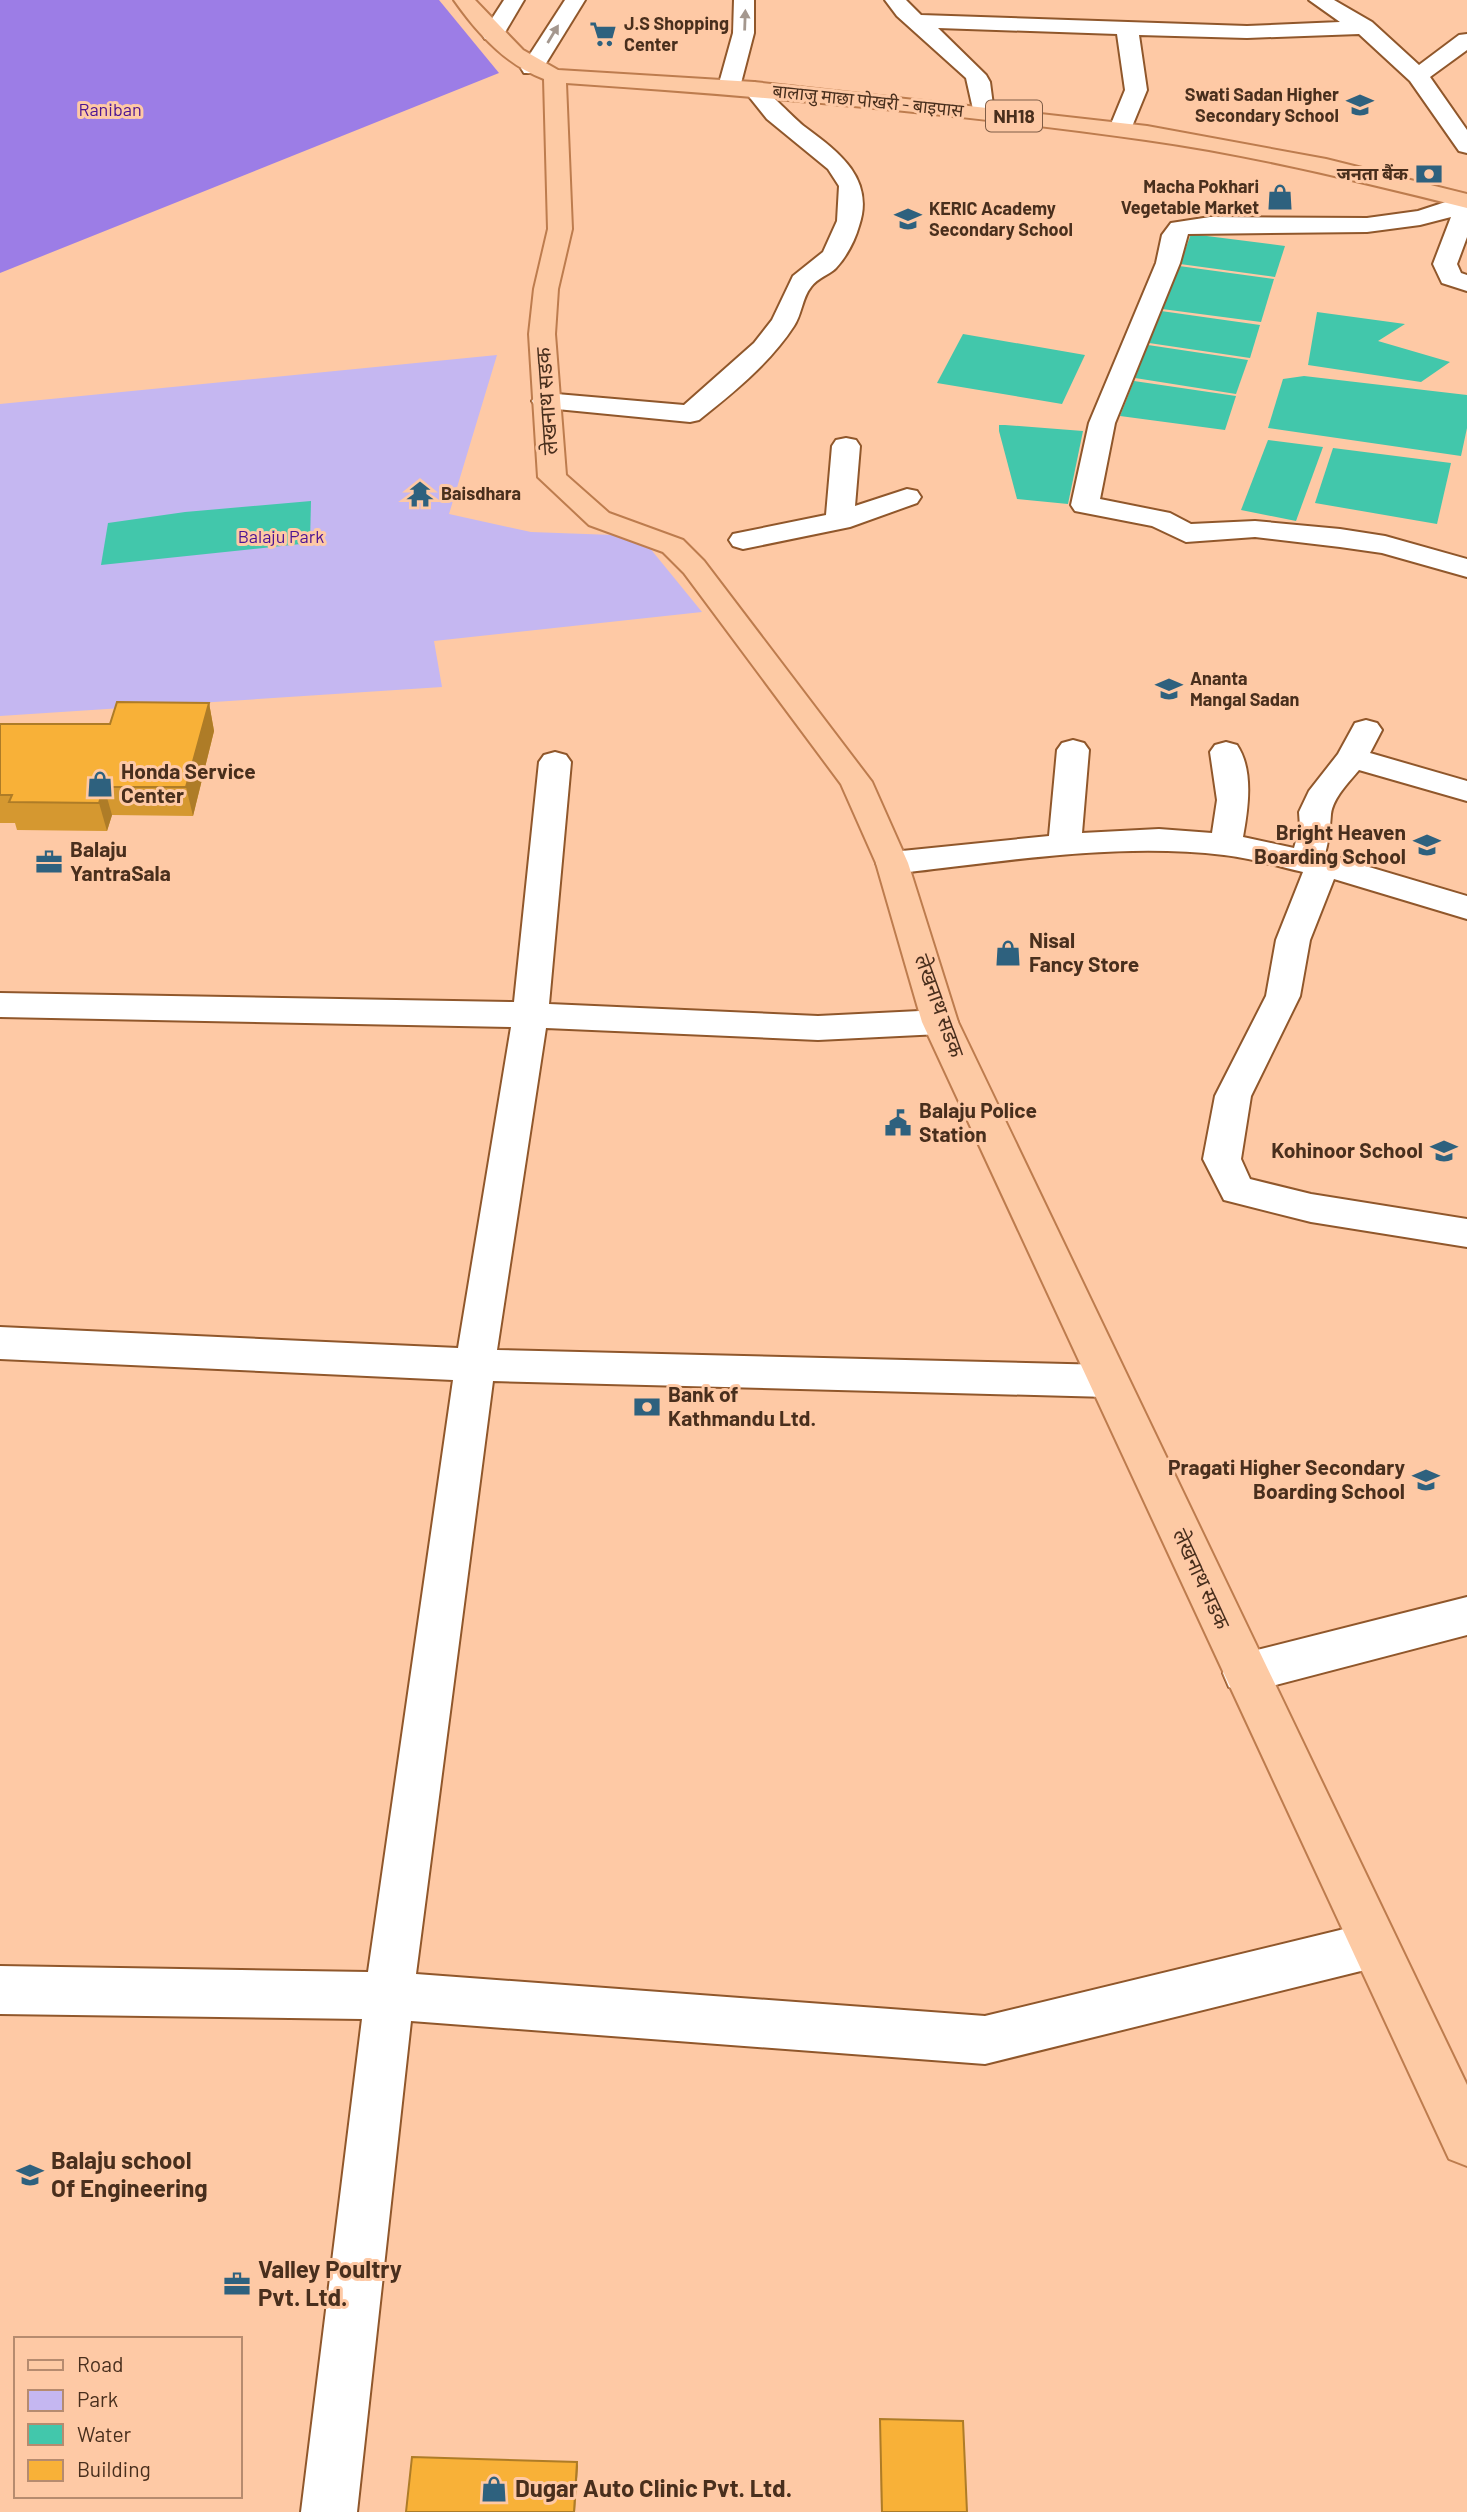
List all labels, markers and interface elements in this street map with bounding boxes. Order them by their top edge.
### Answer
one-way arrow [739,9,750,31]
place label: J.S Shopping Center [624,12,729,55]
supermarket icon: J.S Shopping Center [588,19,618,49]
one-way arrow [547,24,559,43]
street label: बालाजु माछा पोखरी - बाइपास [771,79,965,123]
place label: Swati Sadan Higher Secondary School [1185,83,1339,126]
school or university icon: Swati Sadan Higher Secondary School [1345,90,1375,120]
park label: Raniban [78,98,142,120]
road number: NH18 [986,100,1042,132]
bank icon: जनता बैंक [1414,159,1444,189]
place label: जनता बैंक [1337,162,1409,184]
place label: Macha Pokhari Vegetable Market [1121,175,1259,218]
shop icon: Macha Pokhari Vegetable Market [1265,182,1295,212]
place label: KERIC Academy Secondary School [929,197,1073,240]
school or university icon: KERIC Academy Secondary School [893,204,923,234]
street label: लेखनाथ सडक [529,346,562,456]
temple icon: Baisdhara [405,479,435,509]
place label: Baisdhara [441,482,521,504]
park label: Balaju Park [238,525,324,547]
place label: Ananta Mangal Sadan [1190,667,1299,710]
school or university icon: Ananta Mangal Sadan [1154,674,1184,704]
place label: Honda Service Center [121,758,256,807]
shop icon: Honda Service Center [85,769,115,799]
place label: Bright Heaven Boarding School [1254,819,1406,868]
school or university icon: Bright Heaven Boarding School [1412,830,1442,860]
place label: Balaju YantraSala [70,836,171,885]
office icon: Balaju YantraSala [34,847,64,877]
place label: Nisal Fancy Store [1029,927,1139,976]
shop icon: Nisal Fancy Store [993,938,1023,968]
street label: लेखनाथ सडक [910,951,971,1061]
place label: Balaju Police Station [919,1097,1037,1146]
public building icon: Balaju Police Station [883,1108,913,1138]
school or university icon: Kohinoor School [1429,1136,1459,1166]
place label: Kohinoor School [1271,1137,1423,1162]
place label: Bank of Kathmandu Ltd. [668,1381,816,1430]
bank icon: Bank of Kathmandu Ltd. [632,1392,662,1422]
place label: Pragati Higher Secondary Boarding School [1168,1454,1405,1503]
school or university icon: Pragati Higher Secondary Boarding School [1411,1465,1441,1495]
street label: लेखनाथ सडक [1168,1524,1237,1633]
place label: Balaju school Of Engineering [51,2145,208,2202]
school or university icon: Balaju school Of Engineering [15,2160,45,2190]
place label: Valley Poultry Pvt. Ltd. [258,2254,402,2311]
office icon: Valley Poultry Pvt. Ltd. [222,2269,252,2299]
legend [14,2337,242,2498]
text: Road [77,2351,123,2376]
text: Park [77,2386,118,2411]
text: Water [77,2421,132,2446]
text: Building [77,2456,151,2481]
place label: Dugar Auto Clinic Pvt. Ltd. [515,2473,792,2502]
shop icon: Dugar Auto Clinic Pvt. Ltd. [479,2474,509,2504]

